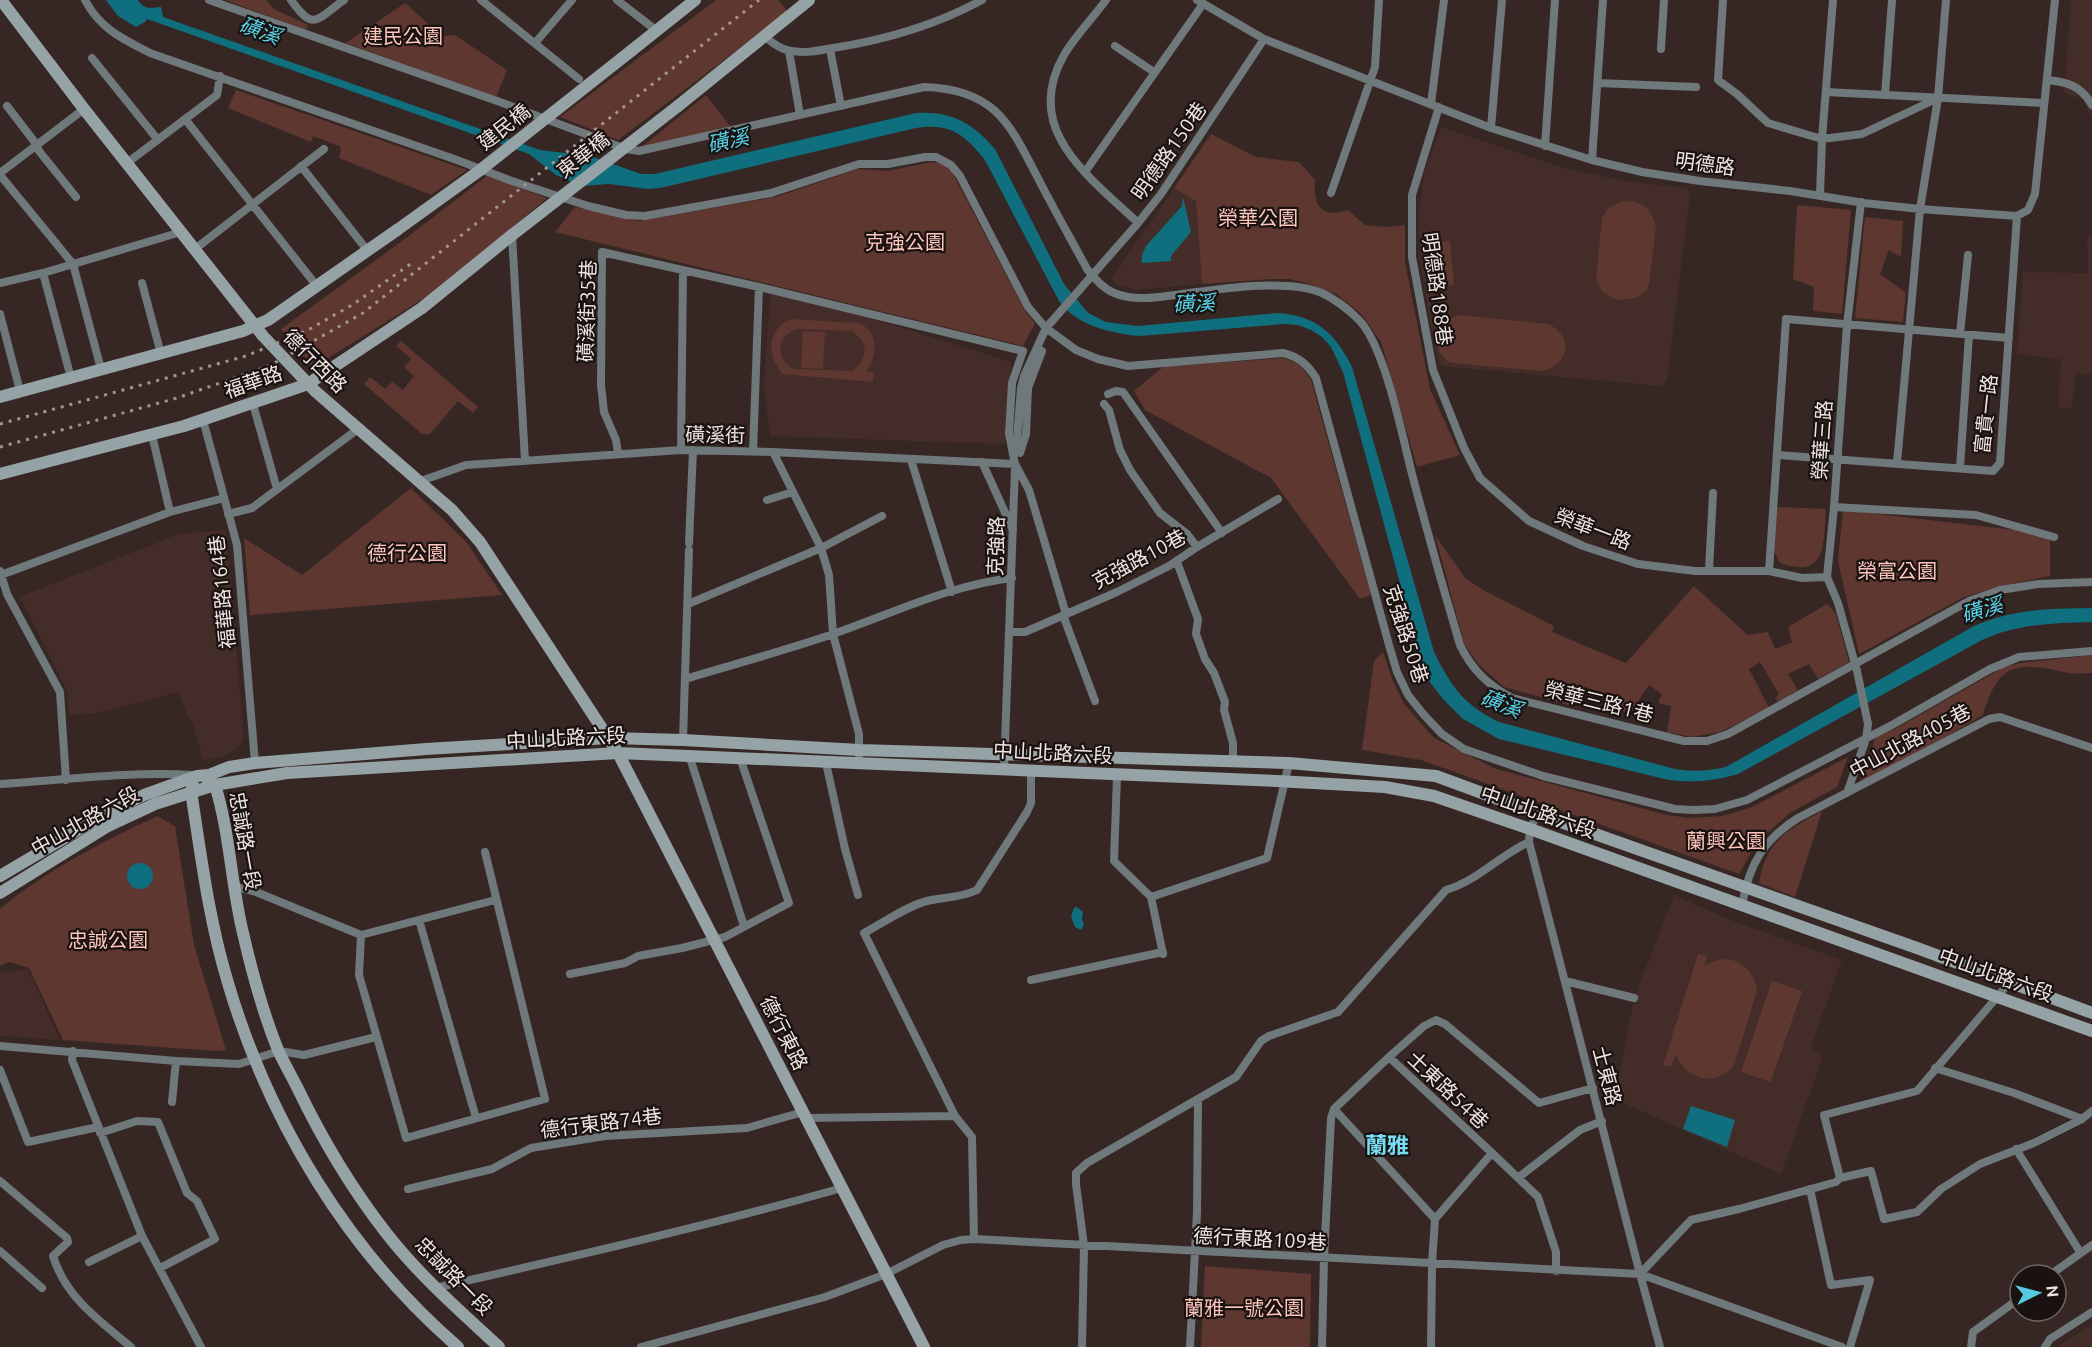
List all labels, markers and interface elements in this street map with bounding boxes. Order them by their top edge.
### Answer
water label: 磺溪 [237,12,287,50]
park label: 建民公園 [363,24,443,47]
street label: 明德路150巷 [1127,97,1211,204]
street label: 建民橋 [473,99,534,154]
water label: 磺溪 [705,123,754,156]
street label: 東華橋 [552,127,613,182]
street label: 明德路 [1674,148,1736,179]
park label: 榮華公園 [1218,206,1298,229]
park label: 克強公園 [865,230,945,253]
street label: 明德路188巷 [1418,231,1457,347]
street label: 磺溪街35巷 [573,259,600,363]
water label: 磺溪 [1172,290,1219,316]
street label: 德行西路 [279,324,352,397]
street label: 福華路 [221,361,285,402]
street label: 富貴一路 [1970,373,2001,455]
street label: 榮華三路 [1807,399,1836,481]
street label: 磺溪街 [685,422,745,447]
street label: 榮華一路 [1552,503,1635,554]
street label: 克強路 [983,516,1008,576]
street label: 克強路10巷 [1088,524,1189,593]
street label: 福華路164巷 [204,534,239,650]
park label: 德行公園 [367,541,447,564]
park label: 榮富公園 [1857,559,1937,582]
street label: 克強路50巷 [1380,582,1433,686]
water label: 磺溪 [1958,591,2008,626]
street label: 榮華三路1巷 [1542,677,1656,726]
water label: 磺溪 [1477,684,1528,723]
street label: 中山北路405巷 [1845,699,1974,782]
street label: 中山北路六段 [505,723,626,752]
street label: 中山北路六段 [993,738,1114,767]
street label: 中山北路六段 [27,781,143,860]
street label: 中山北路六段 [1478,781,1599,842]
street label: 忠誠路一段 [225,790,266,892]
park label: 蘭興公園 [1686,829,1766,852]
park label: 忠誠公園 [68,928,148,951]
street label: 中山北路六段 [1936,943,2056,1006]
street label: 德行東路 [756,992,813,1074]
street label: 士東路 [1589,1044,1626,1108]
street label: 士東路54巷 [1403,1046,1494,1133]
street label: 德行東路74巷 [539,1104,663,1141]
district label: 蘭雅 [1365,1132,1409,1157]
street label: 德行東路109巷 [1193,1224,1327,1253]
street label: 忠誠路一段 [411,1232,498,1319]
north arrow [2008,1263,2068,1323]
text: N [2043,1285,2062,1298]
park label: 蘭雅一號公園 [1184,1296,1304,1319]

